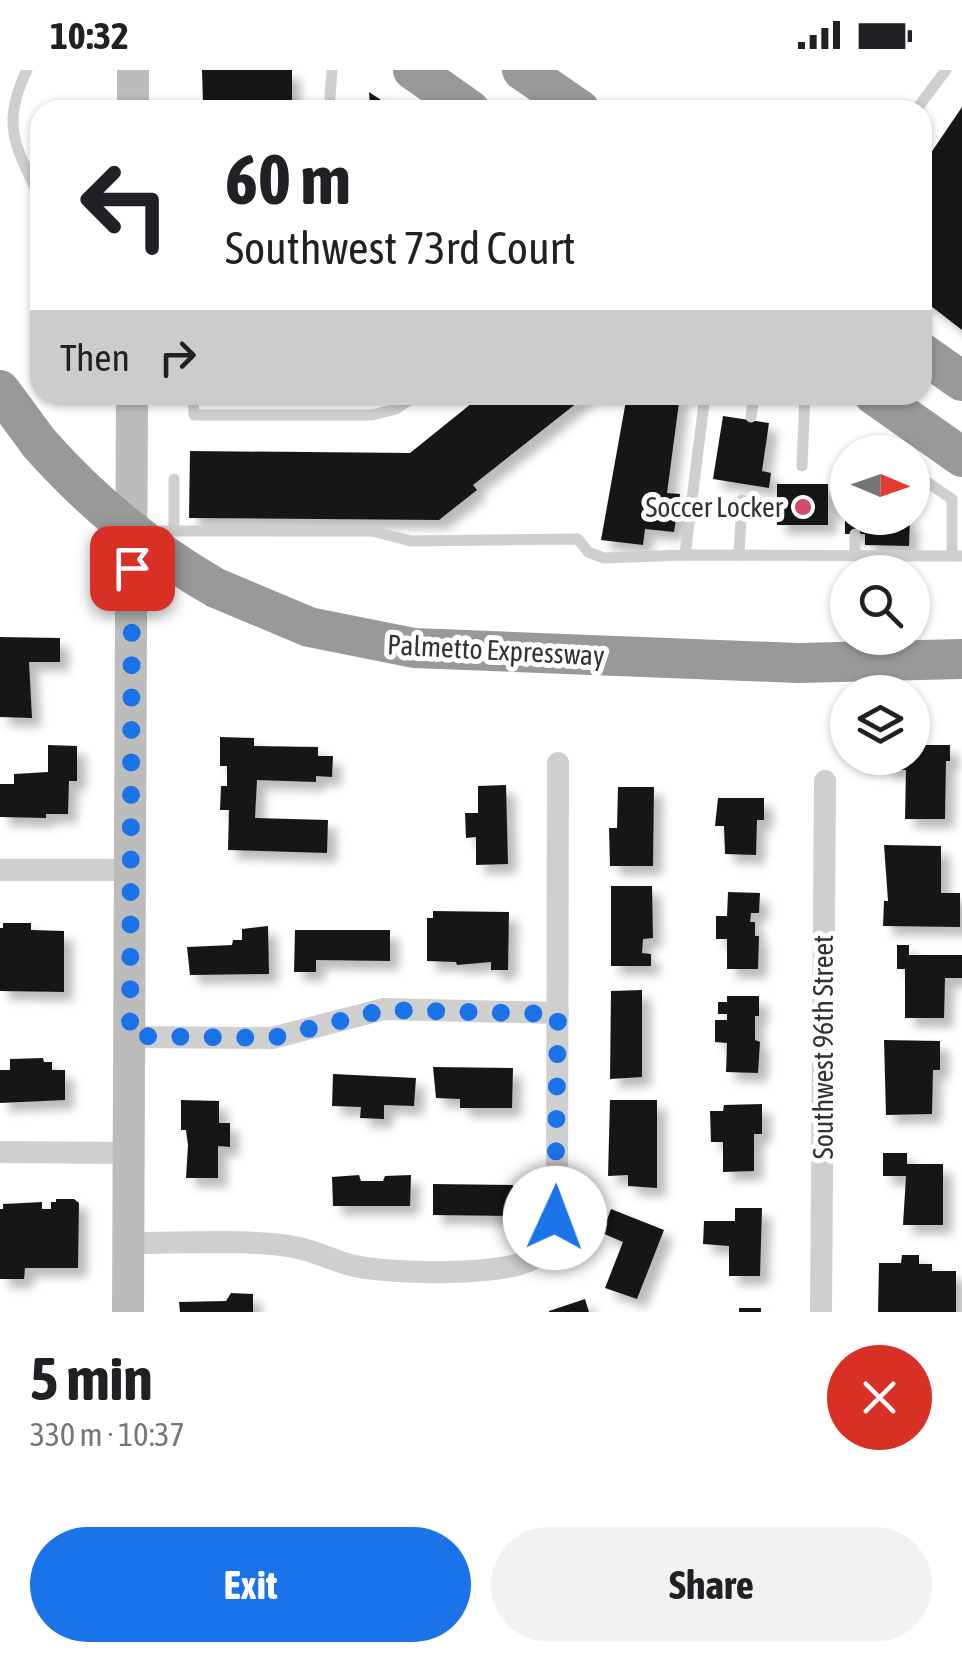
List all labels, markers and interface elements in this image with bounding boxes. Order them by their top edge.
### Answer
text: 10:32 [50,14,129,57]
text: 60 m [225,139,351,219]
icon: left [60,140,190,270]
text: Southwest 73rd Court [225,222,575,274]
icon: right [150,330,205,385]
text: Then [60,336,130,379]
north arrow [830,435,930,535]
map controls [830,435,930,775]
place label: Soccer Locker [645,491,784,523]
marker: Soccer Locker [792,496,814,518]
pin [90,526,175,611]
icon: arrive [105,541,160,596]
button: search [830,555,930,655]
street label: Palmetto Expressway [387,628,605,672]
button: layers [830,675,930,775]
street label: Southwest 96th Street [807,935,839,1159]
position arrow [503,1166,607,1270]
text: 5 min [30,1344,153,1413]
button: close [827,1345,932,1450]
text: 330 m · 10:37 [30,1416,185,1453]
button: Exit [30,1527,471,1642]
button: Share [491,1527,932,1642]

